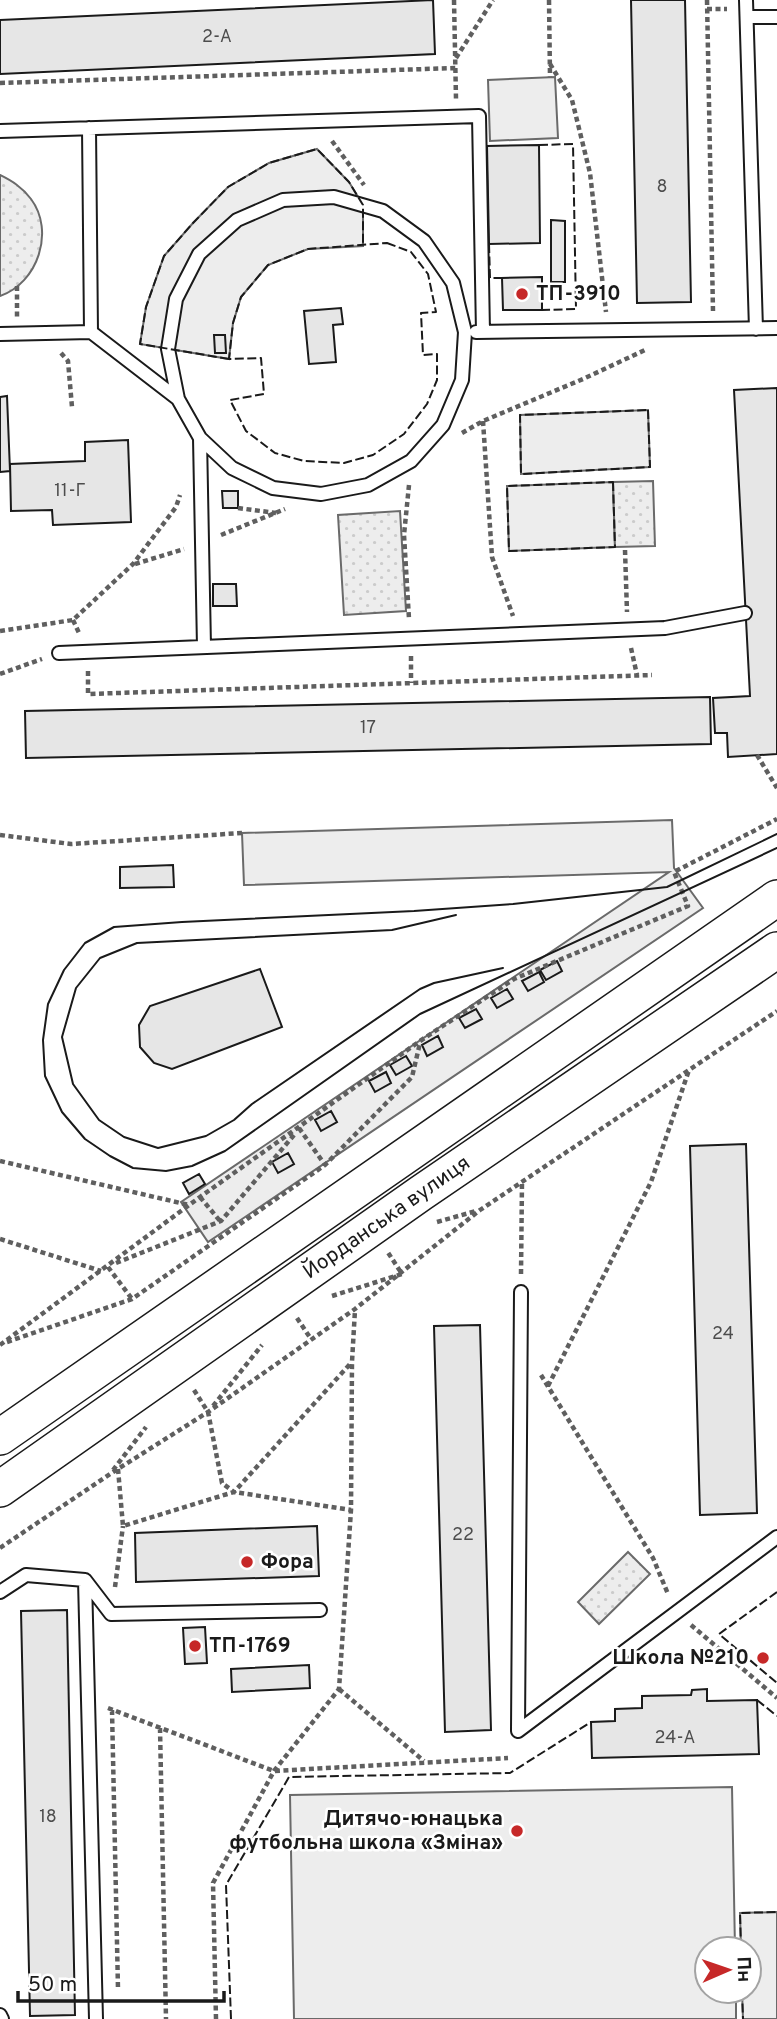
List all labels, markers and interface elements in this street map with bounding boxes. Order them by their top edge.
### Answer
house number: 2-А [202,26,232,49]
house number: 8 [657,176,668,199]
place label: ТП-3910 [536,281,621,308]
marker: ТП-3910 [514,286,530,302]
house number: 11-Г [54,480,86,503]
house number: 17 [360,717,376,740]
street label: Йорданська вулиця [297,1149,476,1286]
house number: 24 [712,1323,734,1346]
house number: 22 [452,1524,474,1547]
place label: Фора [261,1549,314,1576]
marker: Фора [239,1554,255,1570]
place label: ТП-1769 [209,1633,291,1660]
marker: ТП-1769 [187,1638,203,1654]
place label: Школа №210 [612,1645,749,1672]
marker: Школа №210 [755,1650,771,1666]
house number: 24-А [654,1727,696,1750]
house number: 18 [39,1806,57,1829]
place label: Дитячо-юнацька футбольна школа «Зміна» [229,1806,503,1857]
marker: Дитячо-юнацька футбольна школа «Зміна» [509,1823,525,1839]
north arrow [693,1935,763,2005]
text: Пн [731,1956,755,1983]
scale bar [18,1960,224,2004]
text: 50 m [28,1972,77,1999]

